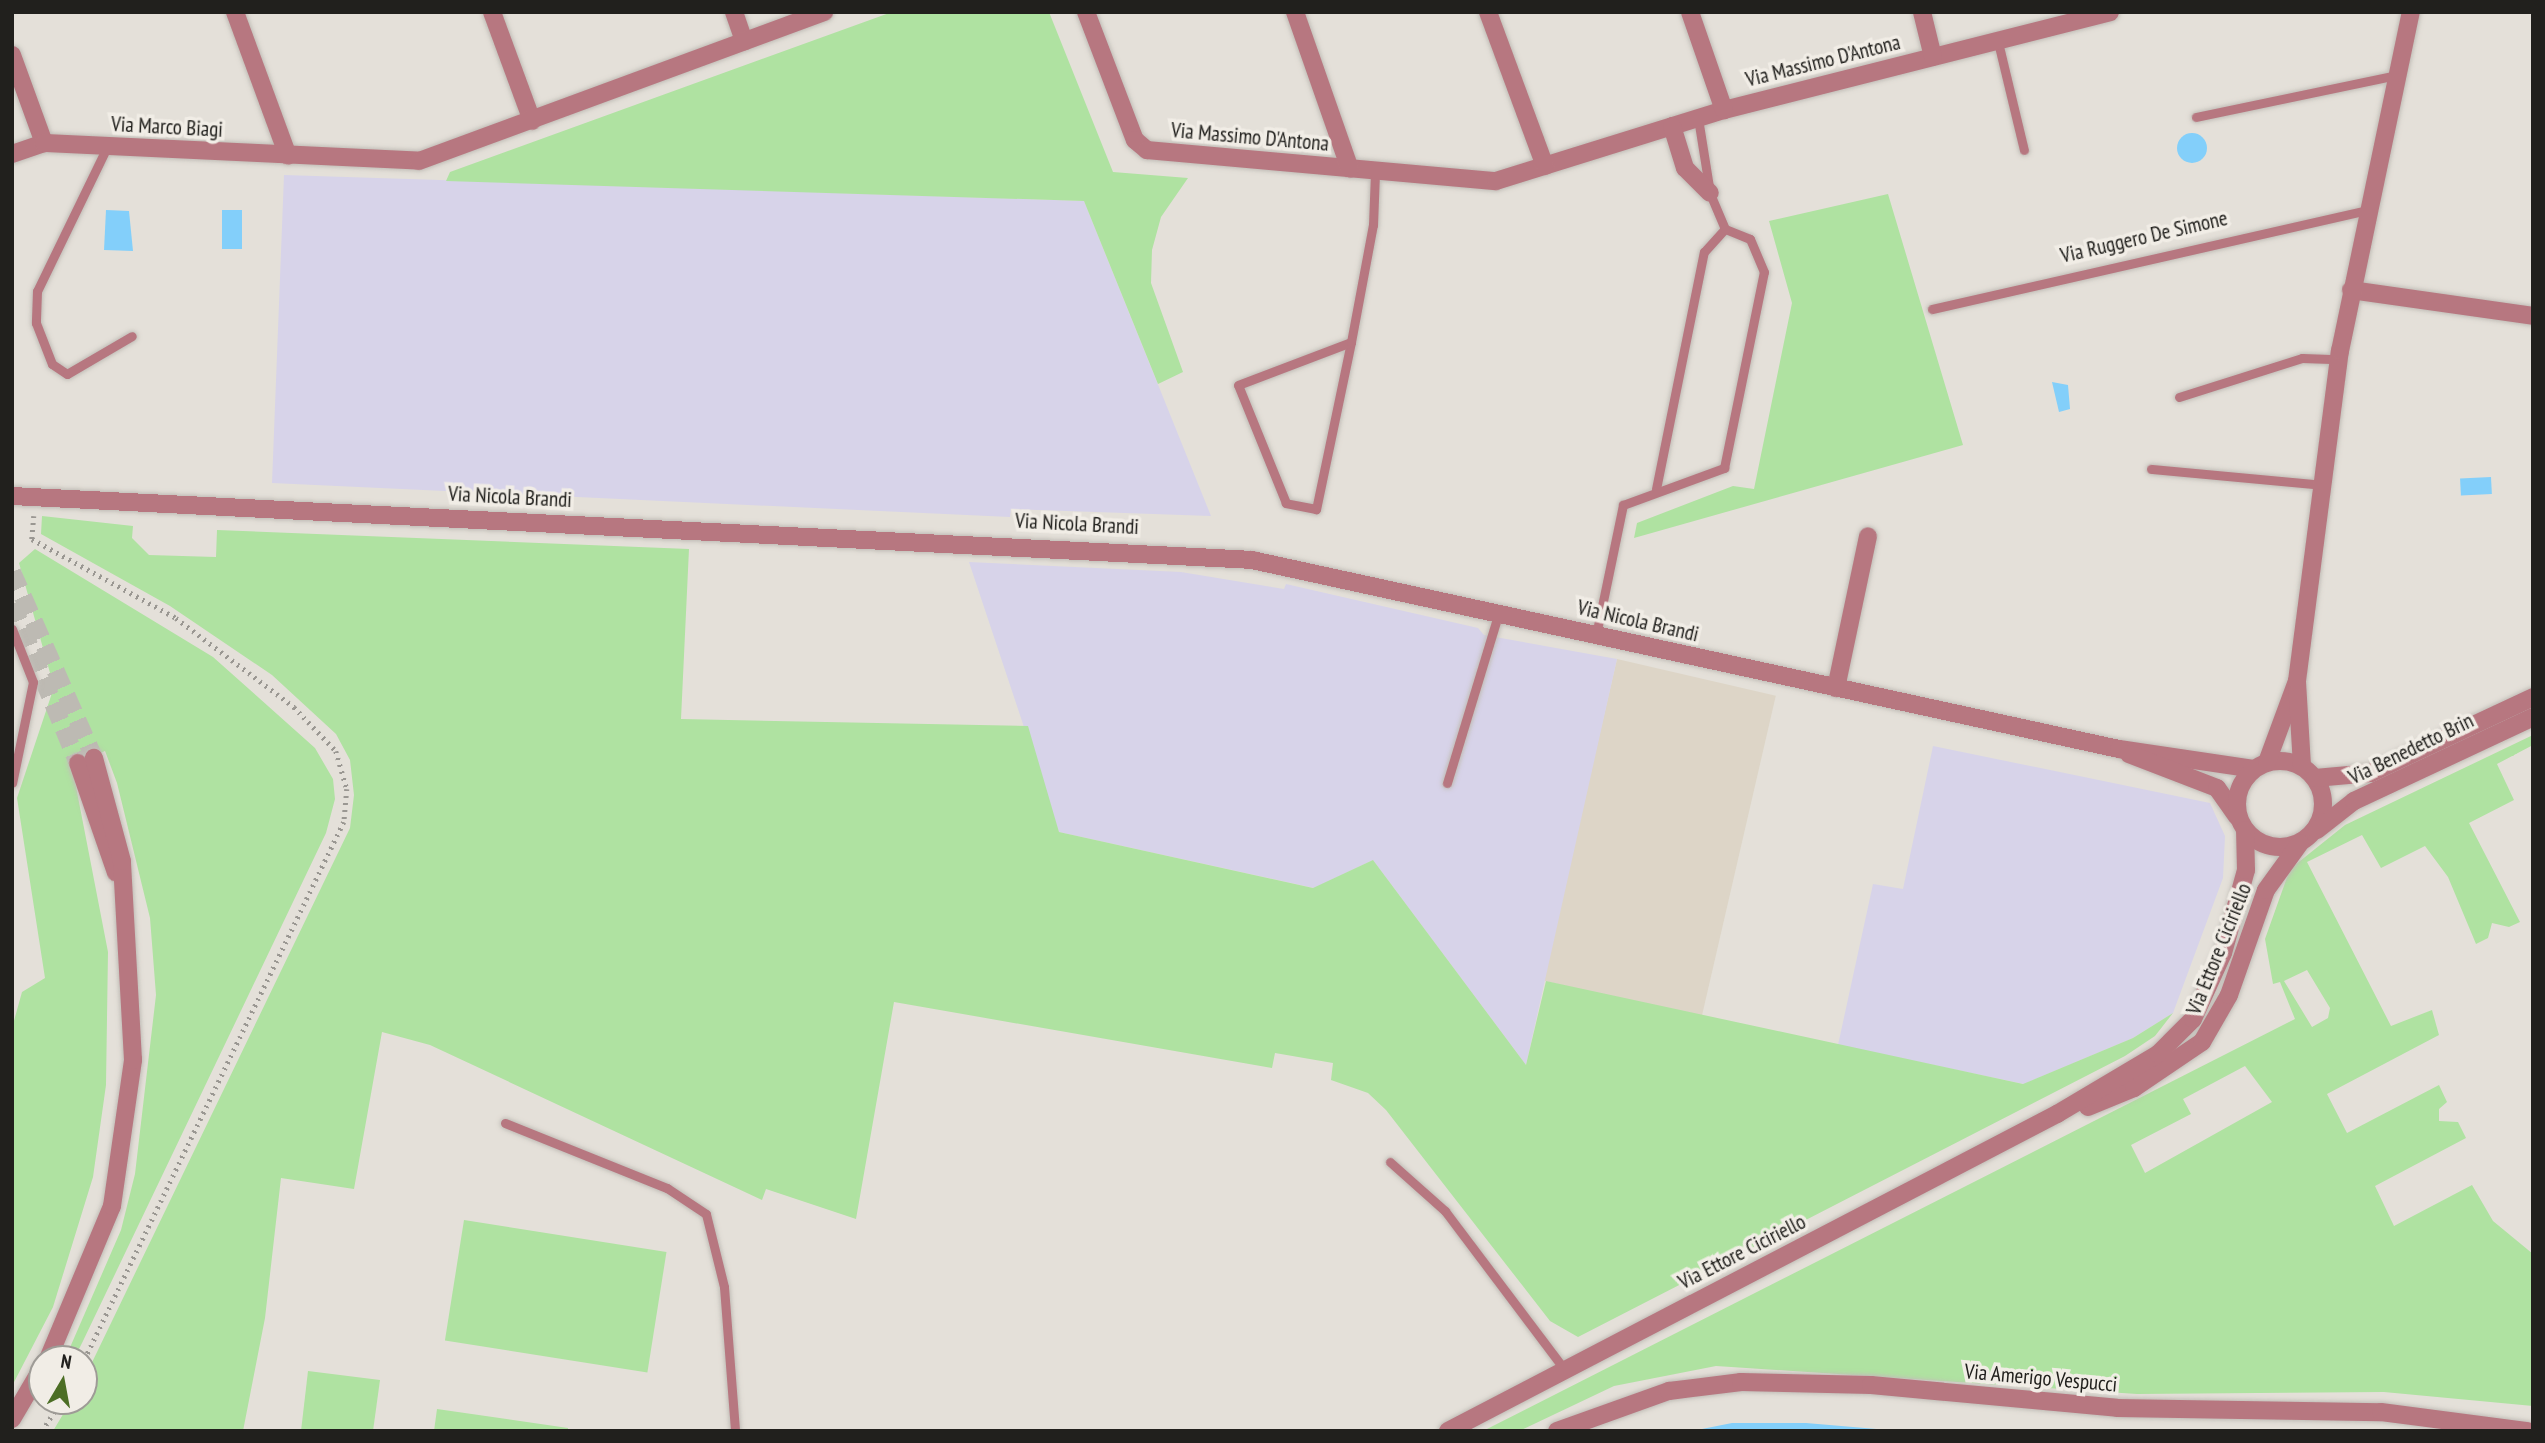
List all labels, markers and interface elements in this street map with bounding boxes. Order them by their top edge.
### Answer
street label: Via Massimo D'Antona [1743,30,1903,92]
street label: Via Marco Biagi [111,111,223,143]
street label: Via Massimo D'Antona [1170,118,1330,156]
street label: Via Ruggero De Simone [2058,206,2230,268]
street label: Via Nicola Brandi [448,481,572,513]
street label: Via Nicola Brandi [1015,508,1139,540]
street label: Via Nicola Brandi [1575,595,1701,647]
street label: Via Benedetto Brin [2345,708,2477,790]
street label: Via Ettore Ciciriello [2181,880,2257,1018]
street label: Via Ettore Ciciriello [1674,1209,1810,1295]
north arrow [28,1345,98,1415]
text: N [59,1349,73,1374]
street label: Via Amerigo Vespucci [1963,1359,2119,1397]

